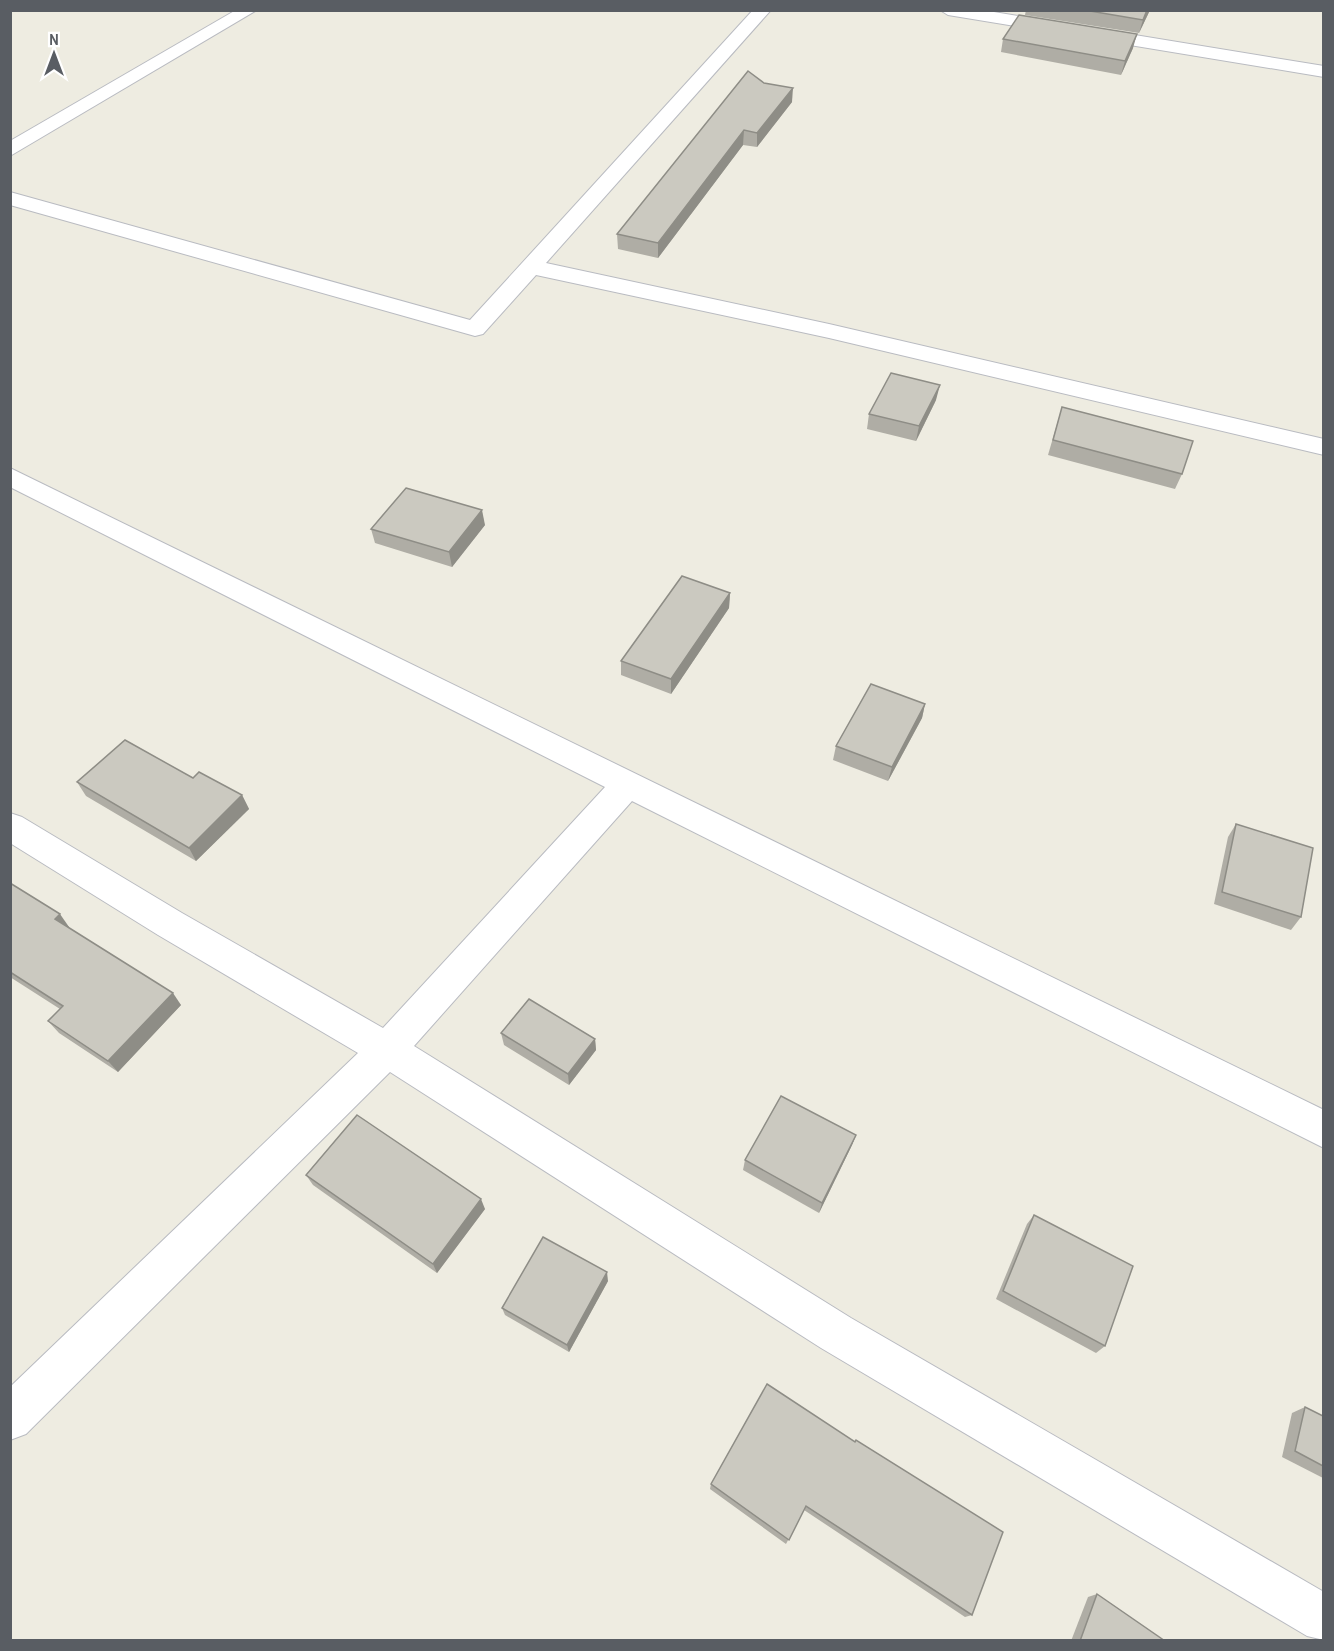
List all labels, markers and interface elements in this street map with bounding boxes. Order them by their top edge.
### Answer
north arrow [24,24,84,84]
text: N [49,28,59,50]

